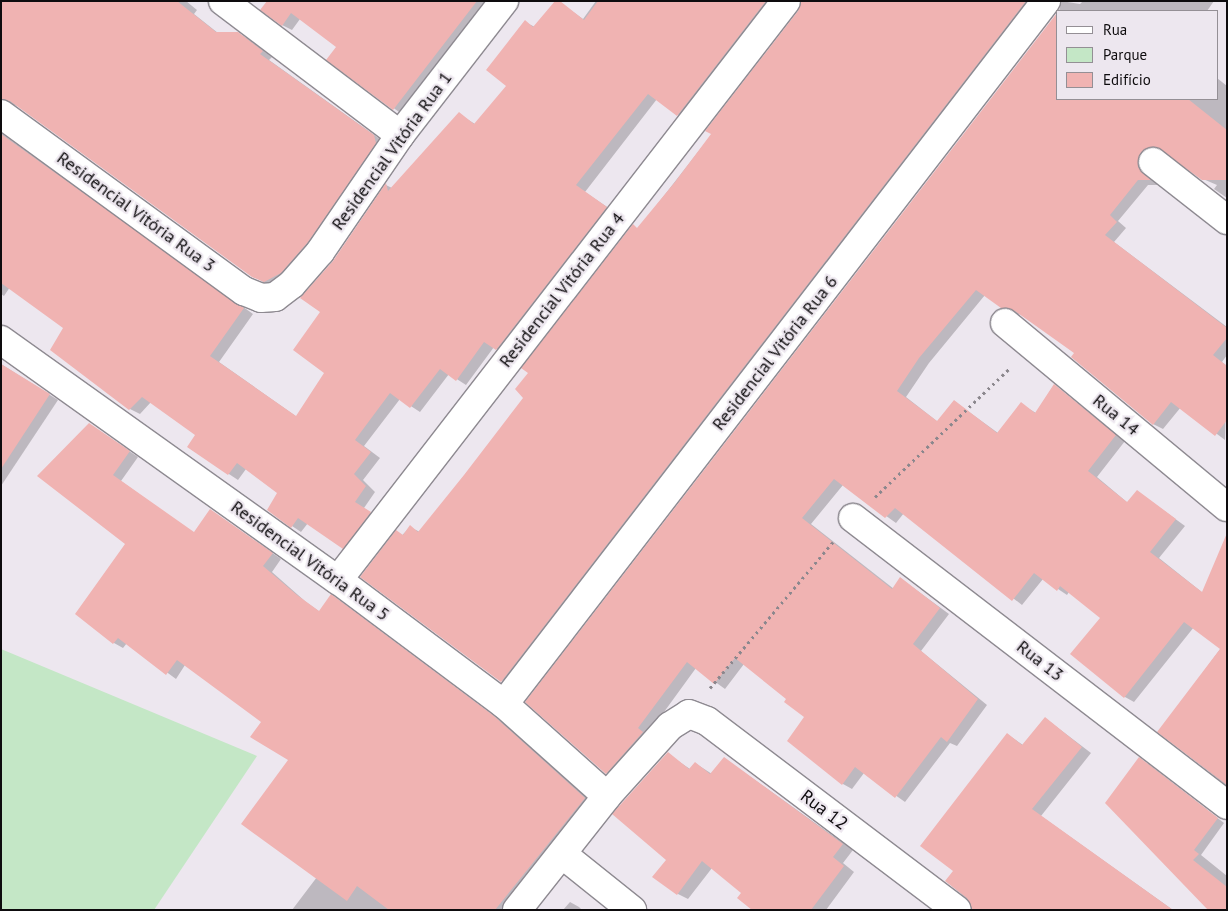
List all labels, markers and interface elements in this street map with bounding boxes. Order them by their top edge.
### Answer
legend [1056,10,1218,100]
text: Rua [1103,20,1127,39]
text: Parque [1103,45,1147,64]
street label: Residencial Vitória Rua 1 [327,67,457,235]
text: Edifício [1103,70,1151,89]
street label: Residencial Vitória Rua 3 [52,147,220,277]
street label: Residencial Vitória Rua 4 [495,208,629,372]
street label: Residencial Vitória Rua 6 [708,271,842,435]
street label: Rua 14 [1088,390,1144,440]
street label: Residencial Vitória Rua 5 [226,496,394,626]
street label: Rua 13 [1012,636,1068,686]
street label: Rua 12 [796,785,852,835]

